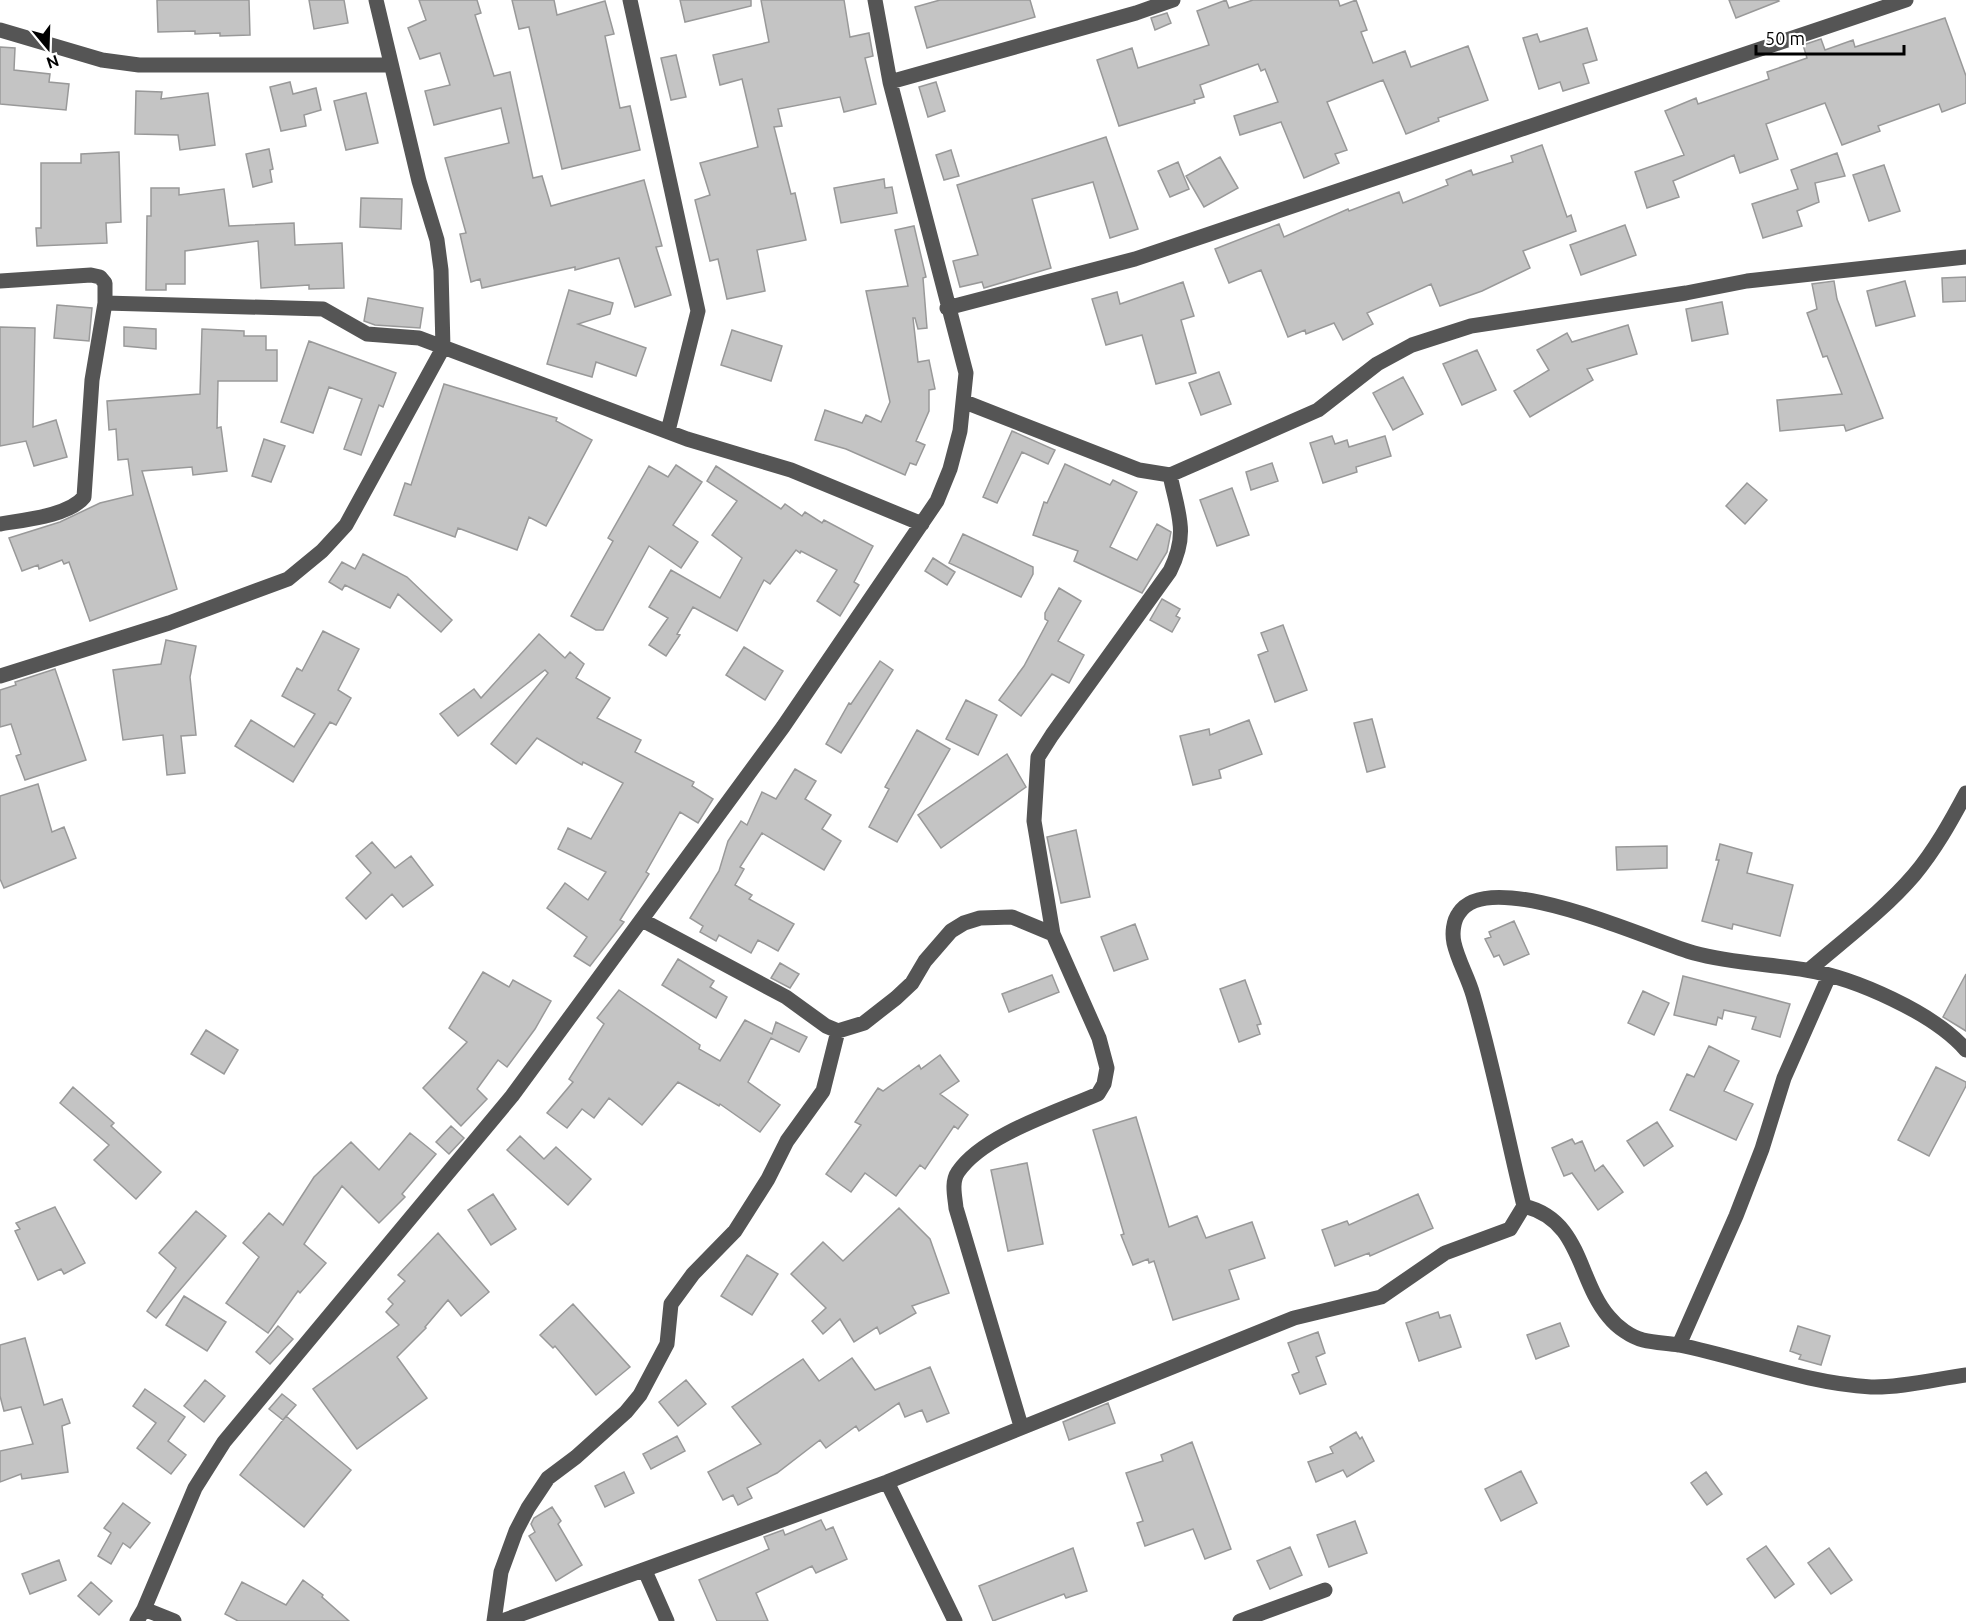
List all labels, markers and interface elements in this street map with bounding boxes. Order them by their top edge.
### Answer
north arrow [18,18,78,78]
scale bar [1756,18,1904,56]
text: 50 m [1765,28,1805,48]
text: N [44,52,61,73]

